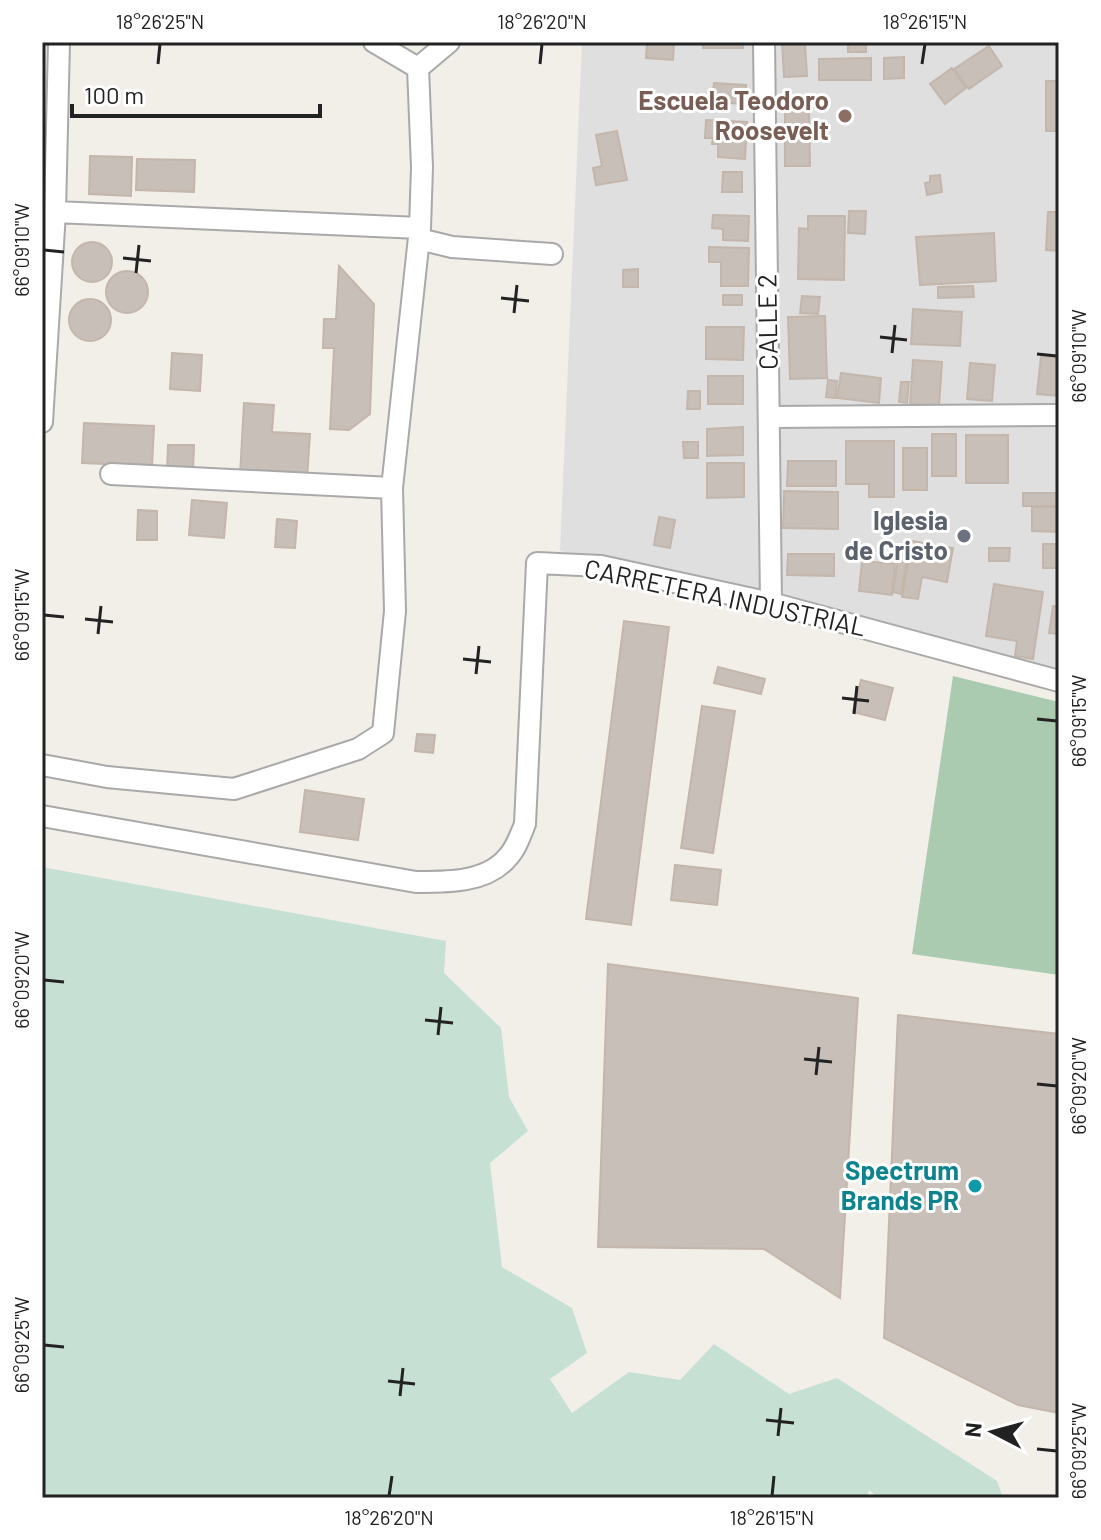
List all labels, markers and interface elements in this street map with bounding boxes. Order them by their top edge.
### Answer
text: 18°26'25"N [116,9,204,33]
text: 18°26'20"N [497,9,587,33]
text: 18°26'15"N [883,9,967,33]
scale bar [72,68,320,118]
text: 100 m [84,80,144,109]
place label: Escuela Teodoro Roosevelt [638,84,829,145]
marker: Escuela Teodoro Roosevelt [836,107,854,125]
text: 66°09'10"W [9,203,33,297]
street label: CALLE 2 [750,274,783,370]
text: 66°09'10"W [1066,309,1090,403]
place label: Iglesia de Cristo [844,504,948,565]
marker: Iglesia de Cristo [955,527,973,545]
street label: CARRETERA INDUSTRIAL [582,552,869,642]
text: 66°09'15"W [9,568,33,661]
text: 66°09'15"W [1066,674,1090,767]
text: 66°09'20"W [9,931,33,1029]
text: 66°09'20"W [1066,1037,1090,1135]
place label: Spectrum Brands PR [841,1154,959,1215]
marker: Spectrum Brands PR [966,1177,984,1195]
text: 66°09'25"W [9,1296,33,1393]
north arrow [953,1392,1033,1472]
text: 66°09'25"W [1066,1402,1090,1499]
text: N [958,1421,986,1438]
text: 18°26'20"N [344,1505,434,1529]
text: 18°26'15"N [730,1505,814,1529]

